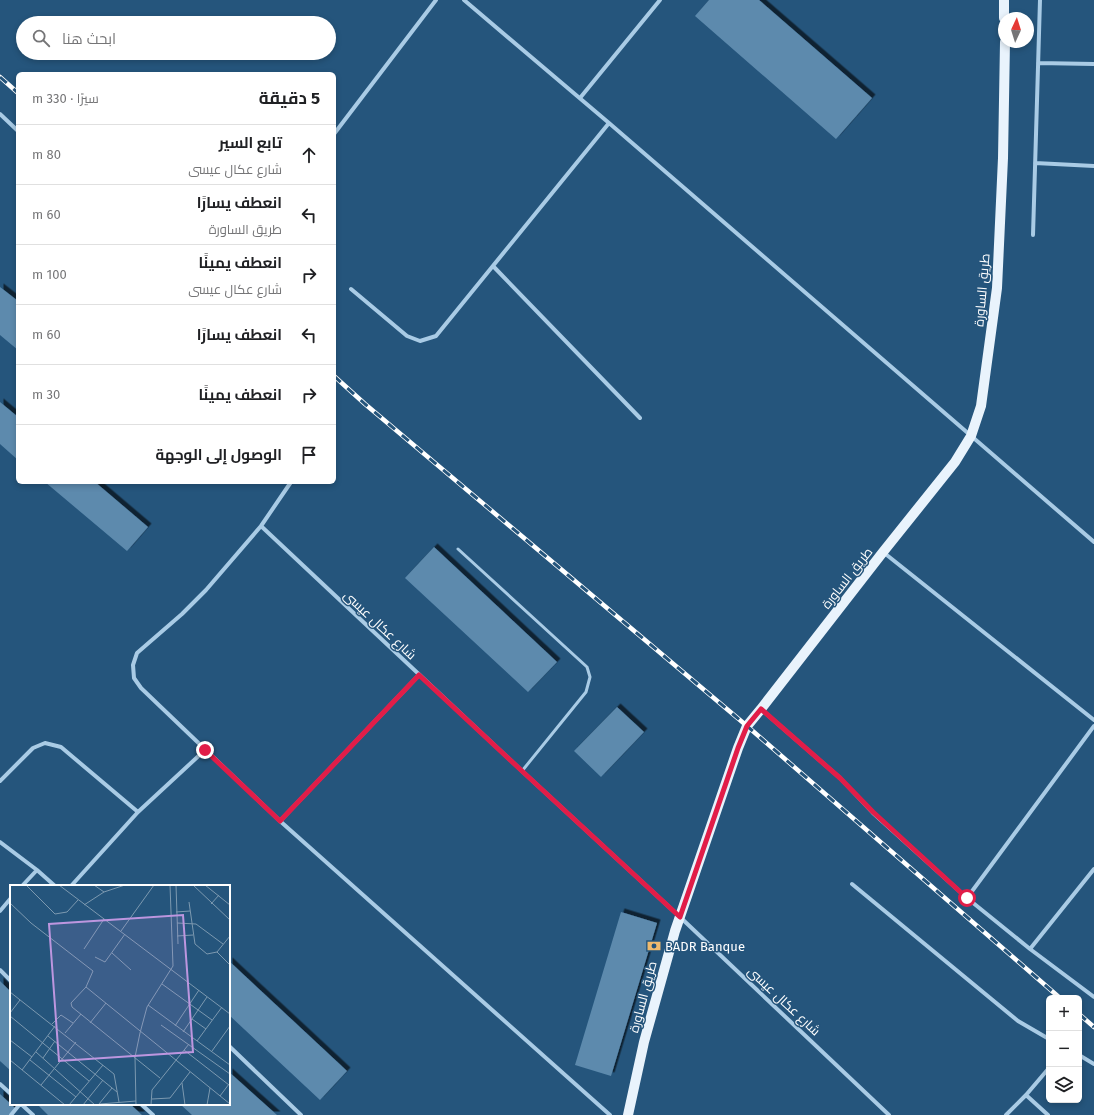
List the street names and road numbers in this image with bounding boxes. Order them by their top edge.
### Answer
street label: طريق الساورة [971,253,993,327]
street label: طريق الساورة [819,544,875,612]
street label: شارع عكال عيسى [340,588,419,663]
street label: طريق الساورة [626,960,660,1034]
street label: شارع عكال عيسى [744,964,823,1039]

